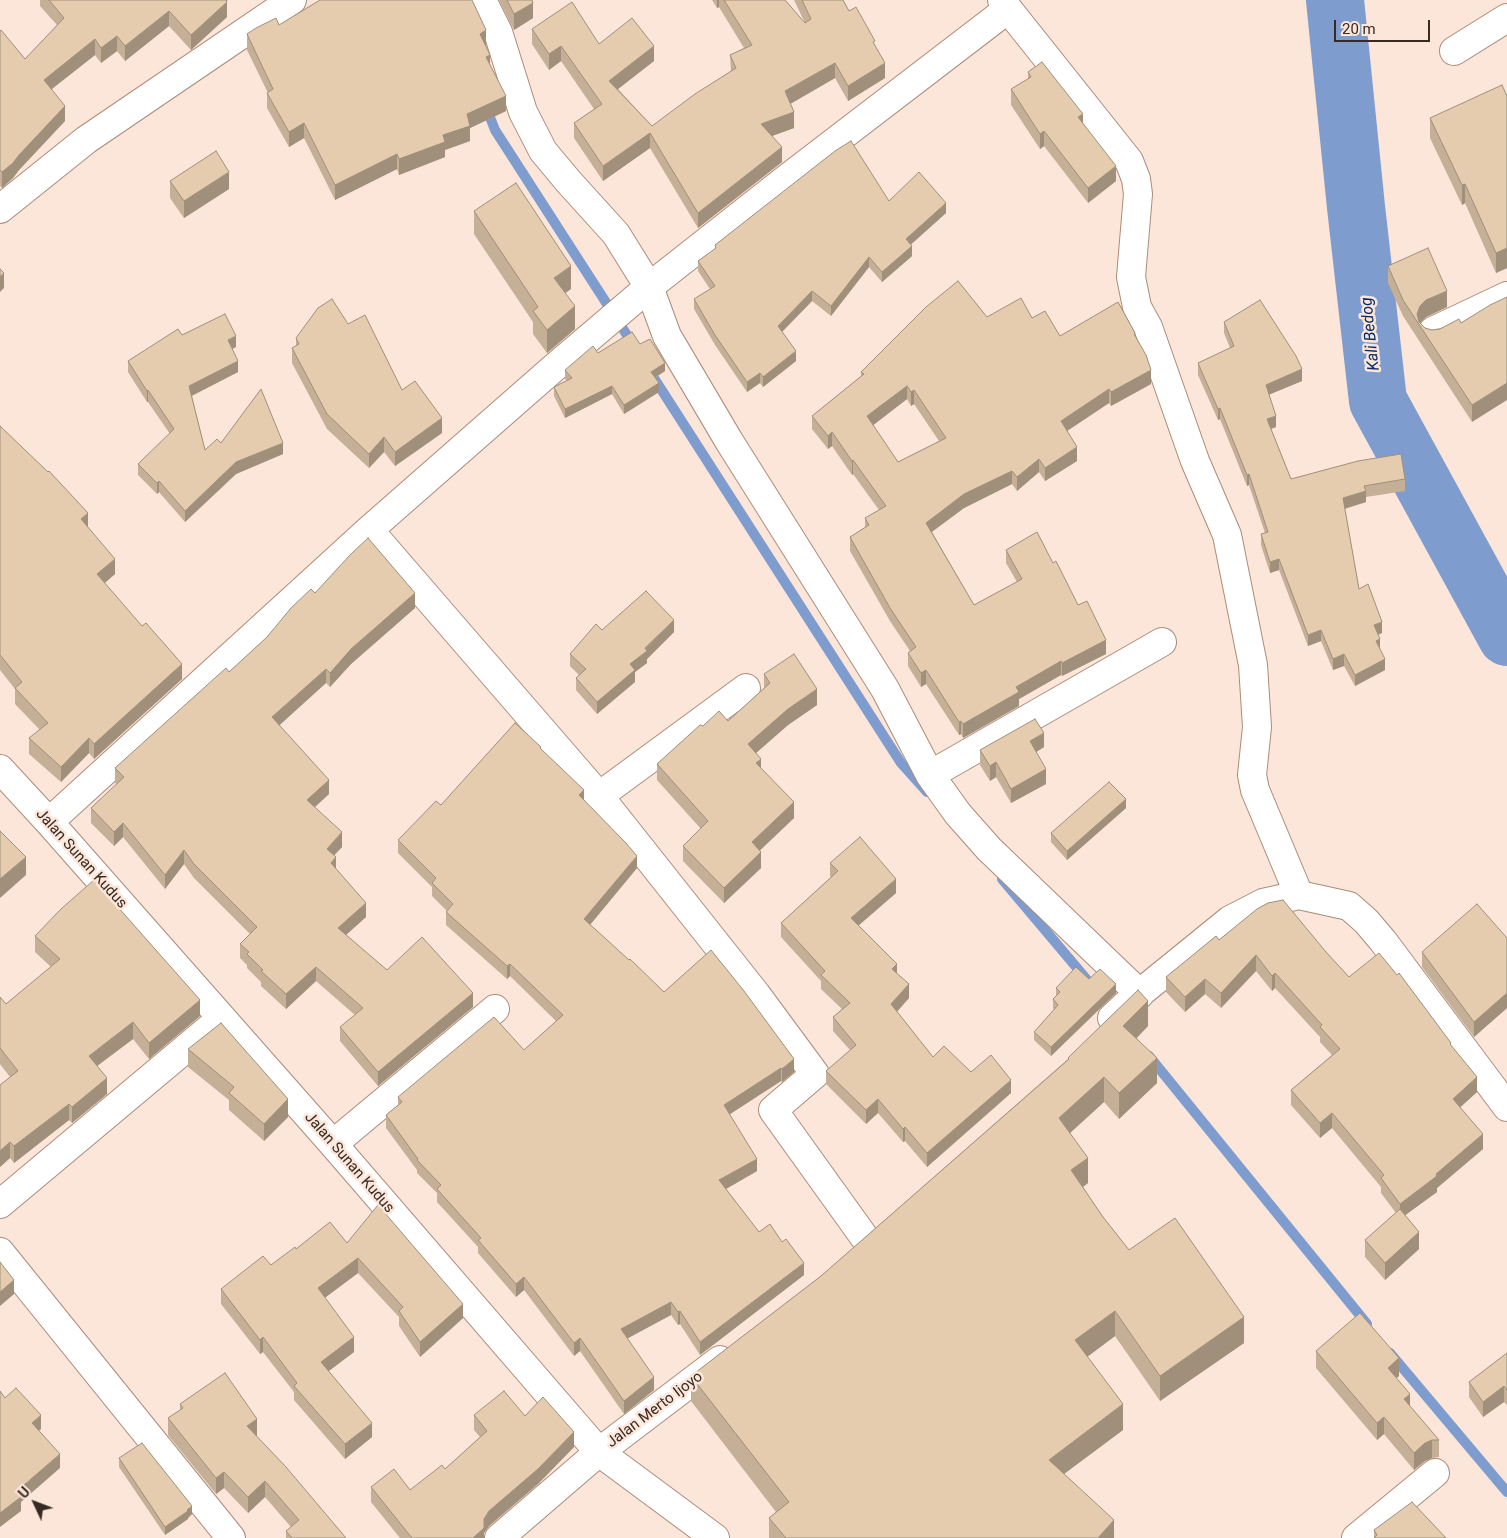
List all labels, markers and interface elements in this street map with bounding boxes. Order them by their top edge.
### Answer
scale bar [1337,10,1433,42]
text: 20 m [1342,20,1376,38]
water label: Kali Bedog [1358,296,1384,372]
street label: Jalan Sunan Kudus [32,805,130,913]
street label: Jalan Sunan Kudus [300,1109,398,1217]
street label: Jalan Merto Ijoyo [603,1368,707,1452]
north arrow [10,1478,60,1528]
text: U [15,1484,33,1502]

